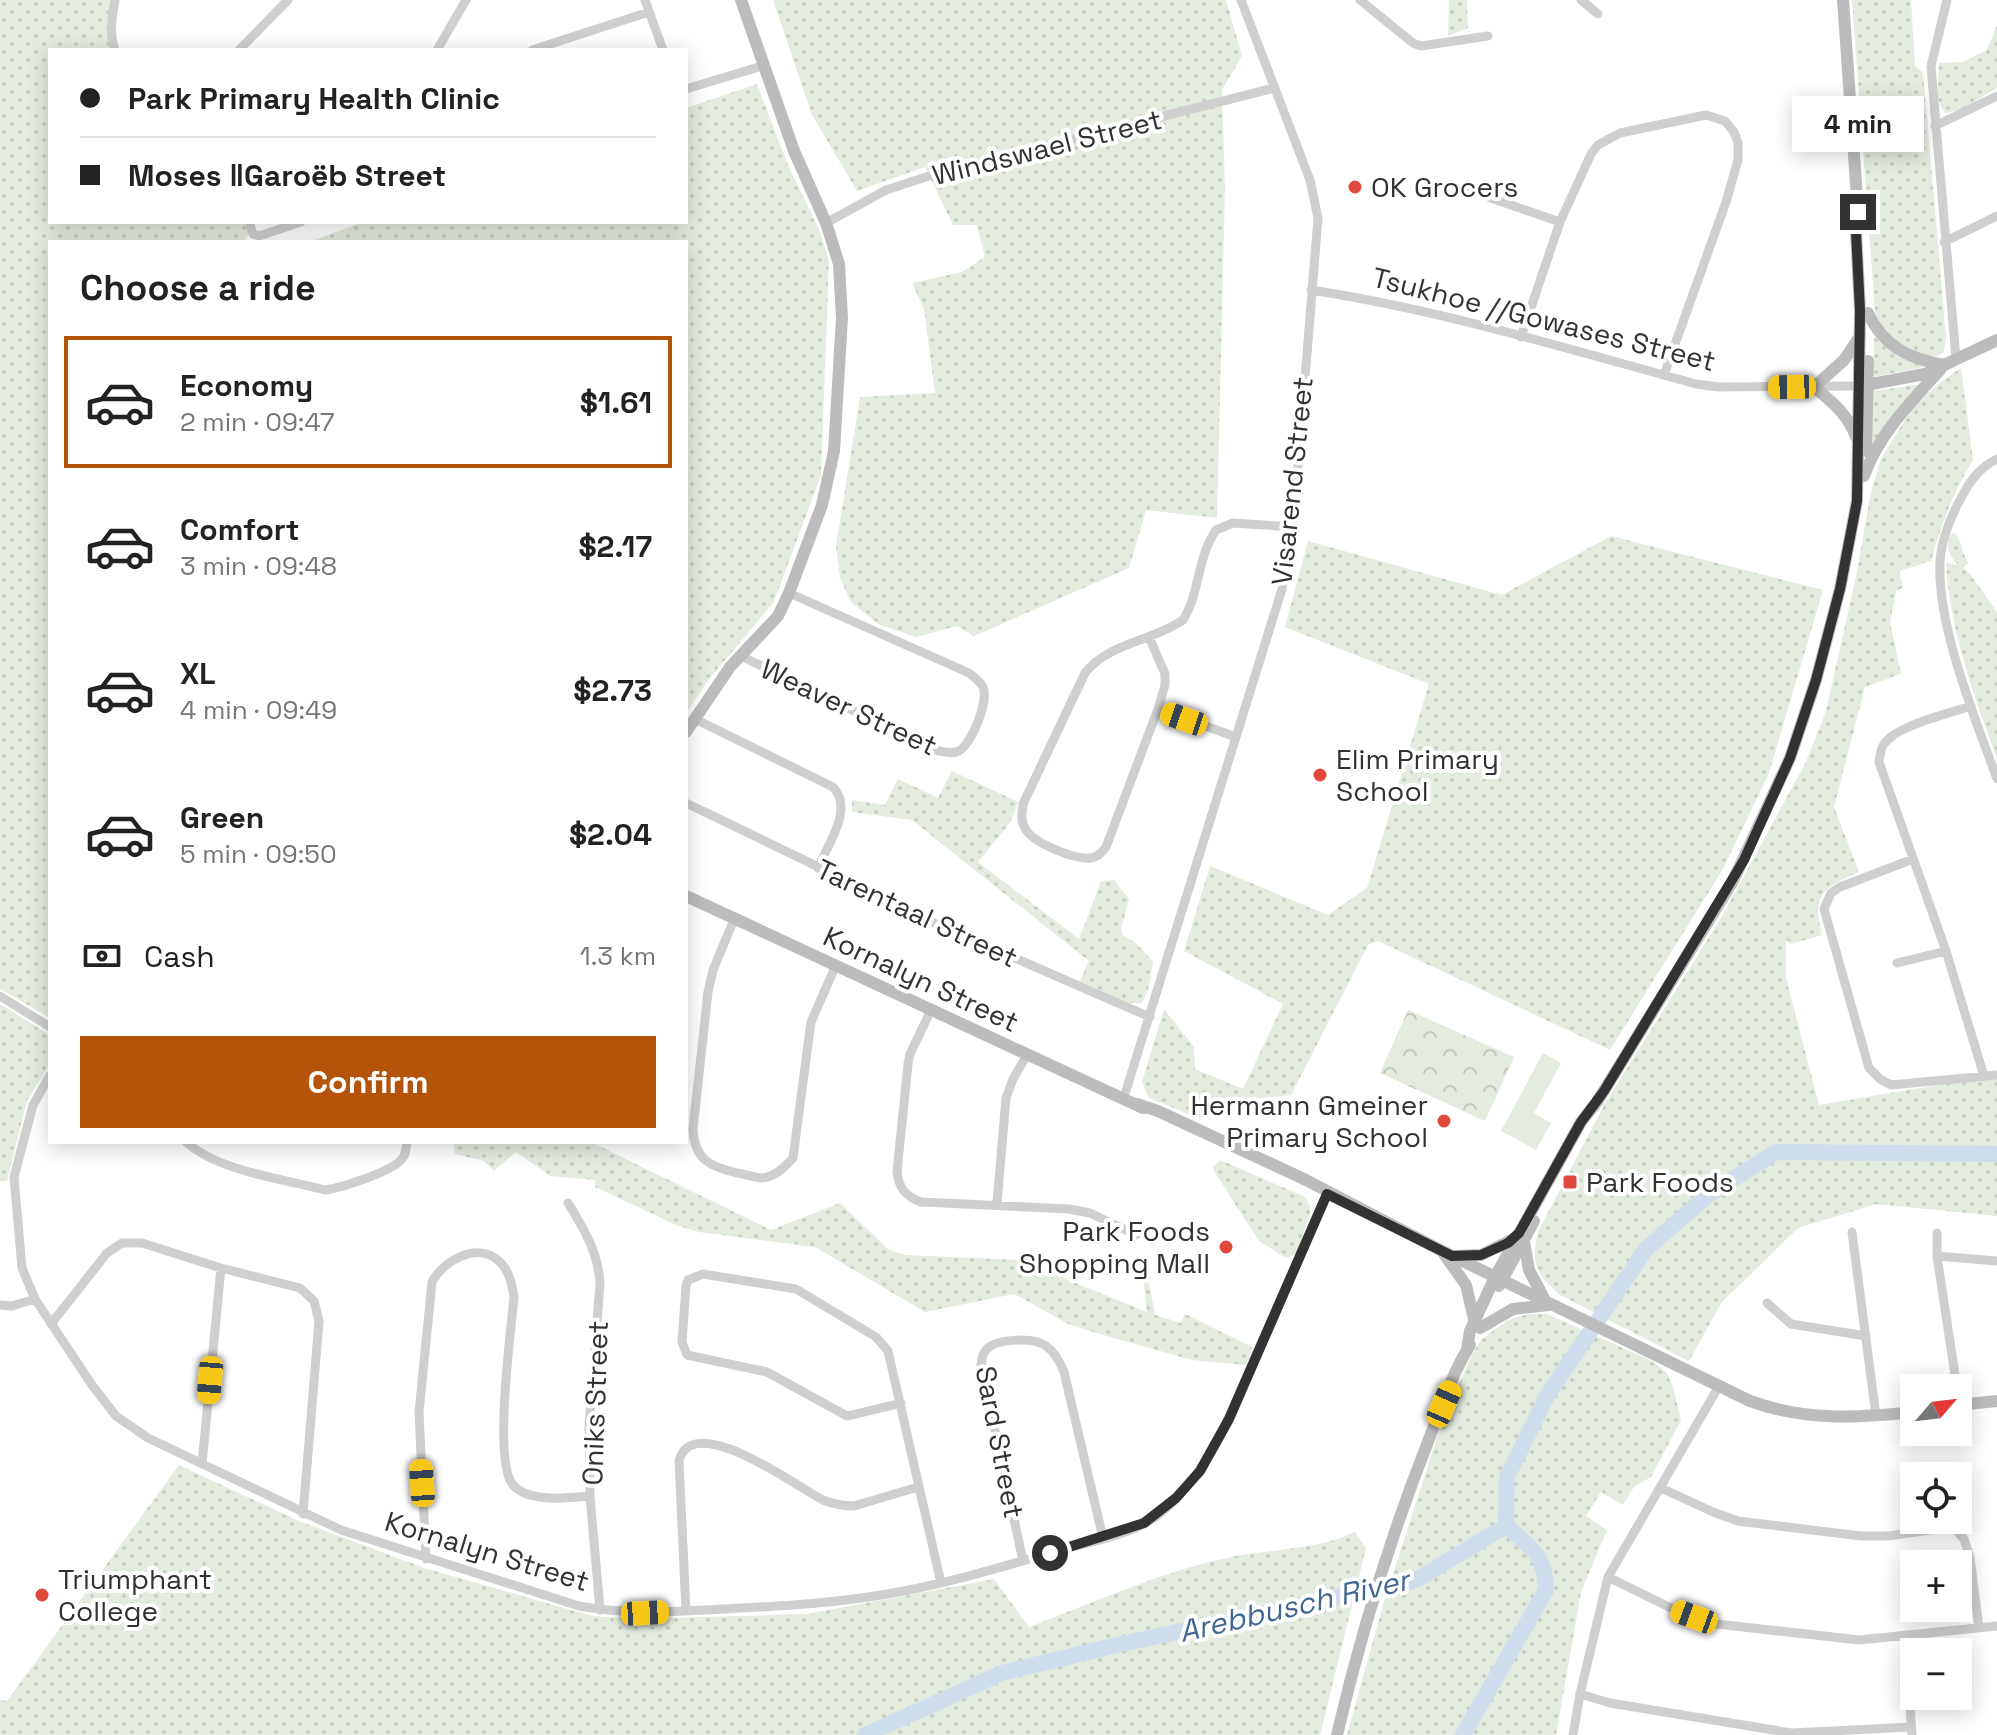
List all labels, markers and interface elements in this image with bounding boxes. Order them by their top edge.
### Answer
text: Park Primary Health Clinic [128,79,500,118]
callout: 4 min [1792,96,1924,152]
street label: Windswael Street [929,101,1165,193]
text: 4 min [1824,107,1892,141]
text: Moses ǁGaroëb Street [128,156,446,195]
place label: OK Grocers [1371,169,1518,205]
marker: OK Grocers [1346,178,1364,196]
route end [1840,194,1876,230]
street label: Tsukhoe //Gowases Street [1369,259,1719,379]
text: Choose a ride [80,265,316,311]
icon: car [84,366,156,438]
text: Economy [180,366,313,405]
street label: Visarend Street [1263,375,1321,587]
car [1768,375,1816,399]
text: $1.61 [580,383,652,422]
text: 2 min · 09:47 [180,405,335,439]
icon: car [84,510,156,582]
text: Comfort [180,510,299,549]
text: $2.17 [578,527,652,566]
text: 3 min · 09:48 [180,549,337,583]
street label: Weaver Street [755,650,943,764]
icon: car [84,654,156,726]
text: XL [180,654,216,693]
text: $2.73 [573,671,652,710]
text: 4 min · 09:49 [180,693,337,727]
car [1157,700,1211,738]
place label: Elim Primary School [1336,741,1499,809]
marker: Elim Primary School [1311,766,1329,784]
icon: car [84,798,156,870]
text: Green [180,798,264,837]
text: $2.04 [569,815,652,854]
text: 5 min · 09:50 [180,837,337,871]
street label: Tarentaal Street [811,851,1023,975]
street label: Kornalyn Street [818,918,1024,1040]
icon: cash [80,934,124,978]
text: Cash [144,937,215,976]
text: 1.3 km [580,939,656,973]
button: Confirm [80,1036,656,1128]
place label: Hermann Gmeiner Primary School [1191,1087,1428,1155]
marker: Hermann Gmeiner Primary School [1435,1112,1453,1130]
place label: Park Foods [1586,1164,1734,1200]
marker: Park Foods [1561,1173,1579,1191]
place label: Park Foods Shopping Mall [1019,1213,1210,1281]
marker: Park Foods Shopping Mall [1217,1238,1235,1256]
street label: Oniks Street [574,1320,616,1486]
car [196,1355,224,1405]
street label: Sard Street [968,1363,1032,1521]
north arrow [1900,1374,1972,1446]
map controls [1900,1374,1972,1710]
car [1423,1377,1465,1431]
car [408,1458,436,1508]
button: locate [1900,1462,1972,1534]
street label: Kornalyn Street [381,1503,593,1599]
route start [1032,1535,1068,1571]
button: + [1900,1550,1972,1622]
water label: Arebbusch River [1175,1559,1415,1651]
place label: Triumphant College [58,1561,212,1629]
marker: Triumphant College [33,1586,51,1604]
car [1667,1598,1721,1636]
car [620,1600,670,1626]
button: − [1900,1638,1972,1710]

